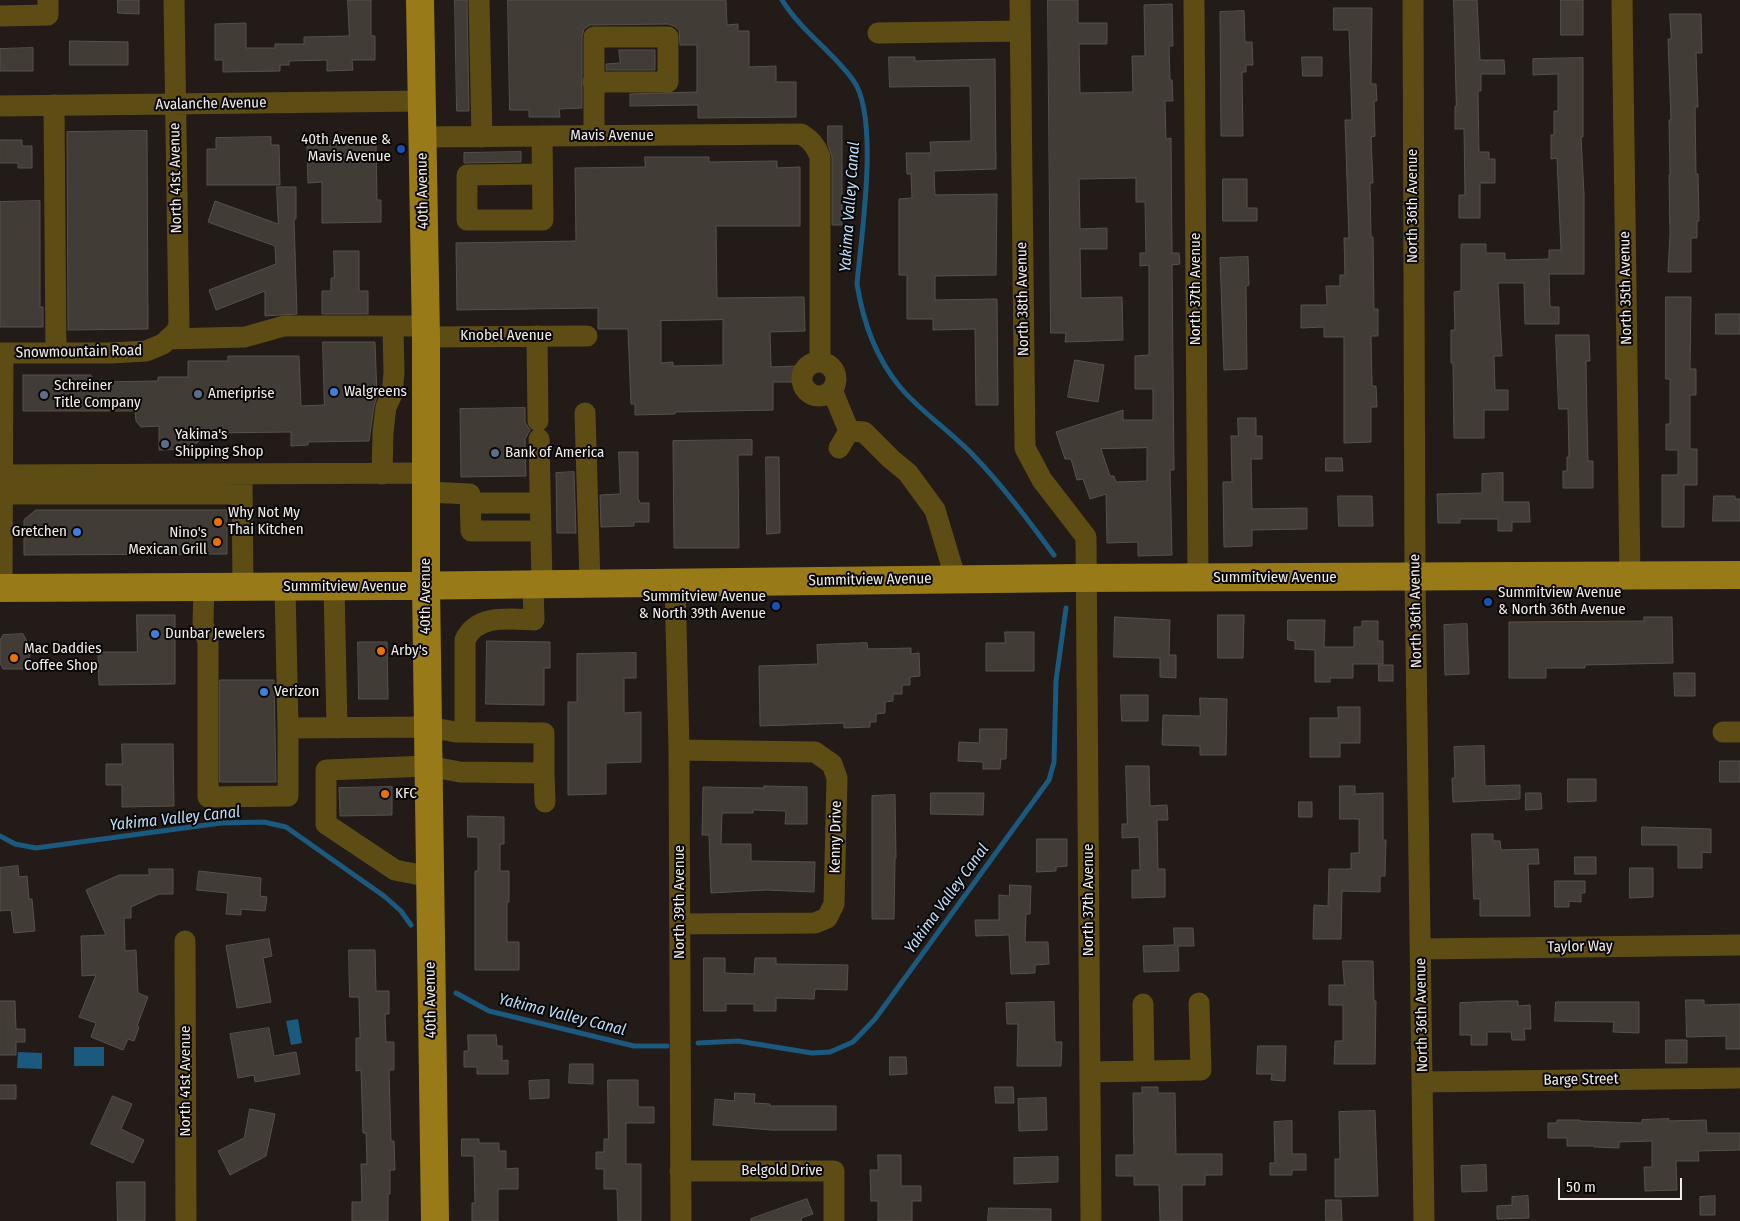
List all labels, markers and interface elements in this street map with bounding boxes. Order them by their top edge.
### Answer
street label: Avalanche Avenue [155,94,267,114]
street label: North 41st Avenue [166,122,186,234]
street label: Mavis Avenue [570,127,654,145]
place label: 40th Avenue & Mavis Avenue [301,131,391,166]
water label: Yakima Valley Canal [836,141,864,273]
marker: 40th Avenue & Mavis Avenue [395,143,407,155]
street label: North 36th Avenue [1404,149,1422,263]
street label: 40th Avenue [413,153,433,229]
street label: North 35th Avenue [1616,231,1636,345]
street label: North 37th Avenue [1187,233,1205,345]
street label: North 38th Avenue [1013,242,1033,356]
street label: Knobel Avenue [460,327,552,345]
street label: Snowmountain Road [16,342,142,362]
place label: Schreiner Title Company [54,377,141,412]
place label: Walgreens [344,383,407,401]
place label: Ameriprise [208,385,275,403]
marker: Walgreens [328,386,340,398]
marker: Ameriprise [192,388,204,400]
marker: Schreiner Title Company [38,389,50,401]
place label: Yakima's Shipping Shop [175,426,264,461]
marker: Yakima's Shipping Shop [159,438,171,450]
place label: Bank of America [505,444,604,462]
marker: Bank of America [489,447,501,459]
place label: Why Not My Thai Kitchen [228,504,304,539]
marker: Why Not My Thai Kitchen [212,516,224,528]
place label: Gretchen [12,523,67,541]
place label: Nino's Mexican Grill [128,524,207,559]
marker: Gretchen [71,526,83,538]
marker: Nino's Mexican Grill [211,536,223,548]
street label: North 36th Avenue [1406,554,1426,668]
street label: 40th Avenue [417,558,435,634]
street label: Summitview Avenue [1213,569,1337,587]
street label: Summitview Avenue [808,570,932,590]
street label: Summitview Avenue [283,578,407,596]
place label: Summitview Avenue & North 36th Avenue [1498,584,1626,619]
place label: Summitview Avenue & North 39th Avenue [639,588,766,623]
marker: Summitview Avenue & North 36th Avenue [1482,596,1494,608]
marker: Summitview Avenue & North 39th Avenue [770,600,782,612]
place label: Dunbar Jewelers [165,625,265,643]
marker: Dunbar Jewelers [149,628,161,640]
place label: Mac Daddies Coffee Shop [24,640,102,675]
place label: Arby's [391,642,428,660]
marker: Arby's [375,645,387,657]
marker: Mac Daddies Coffee Shop [8,652,20,664]
place label: Verizon [274,683,319,701]
marker: Verizon [258,686,270,698]
place label: KFC [395,785,417,803]
marker: KFC [379,788,391,800]
street label: Kenny Drive [826,800,846,874]
water label: Yakima Valley Canal [109,803,241,835]
water label: Yakima Valley Canal [901,840,993,958]
street label: North 37th Avenue [1080,844,1098,956]
street label: North 39th Avenue [671,845,689,959]
street label: Taylor Way [1547,937,1613,957]
street label: North 36th Avenue [1412,958,1432,1072]
street label: 40th Avenue [421,962,441,1038]
water label: Yakima Valley Canal [496,990,628,1040]
street label: North 41st Avenue [177,1026,195,1136]
street label: Barge Street [1543,1070,1619,1090]
street label: Belgold Drive [741,1162,823,1180]
scale bar [1560,1168,1684,1200]
text: 50 m [1566,1178,1596,1196]

